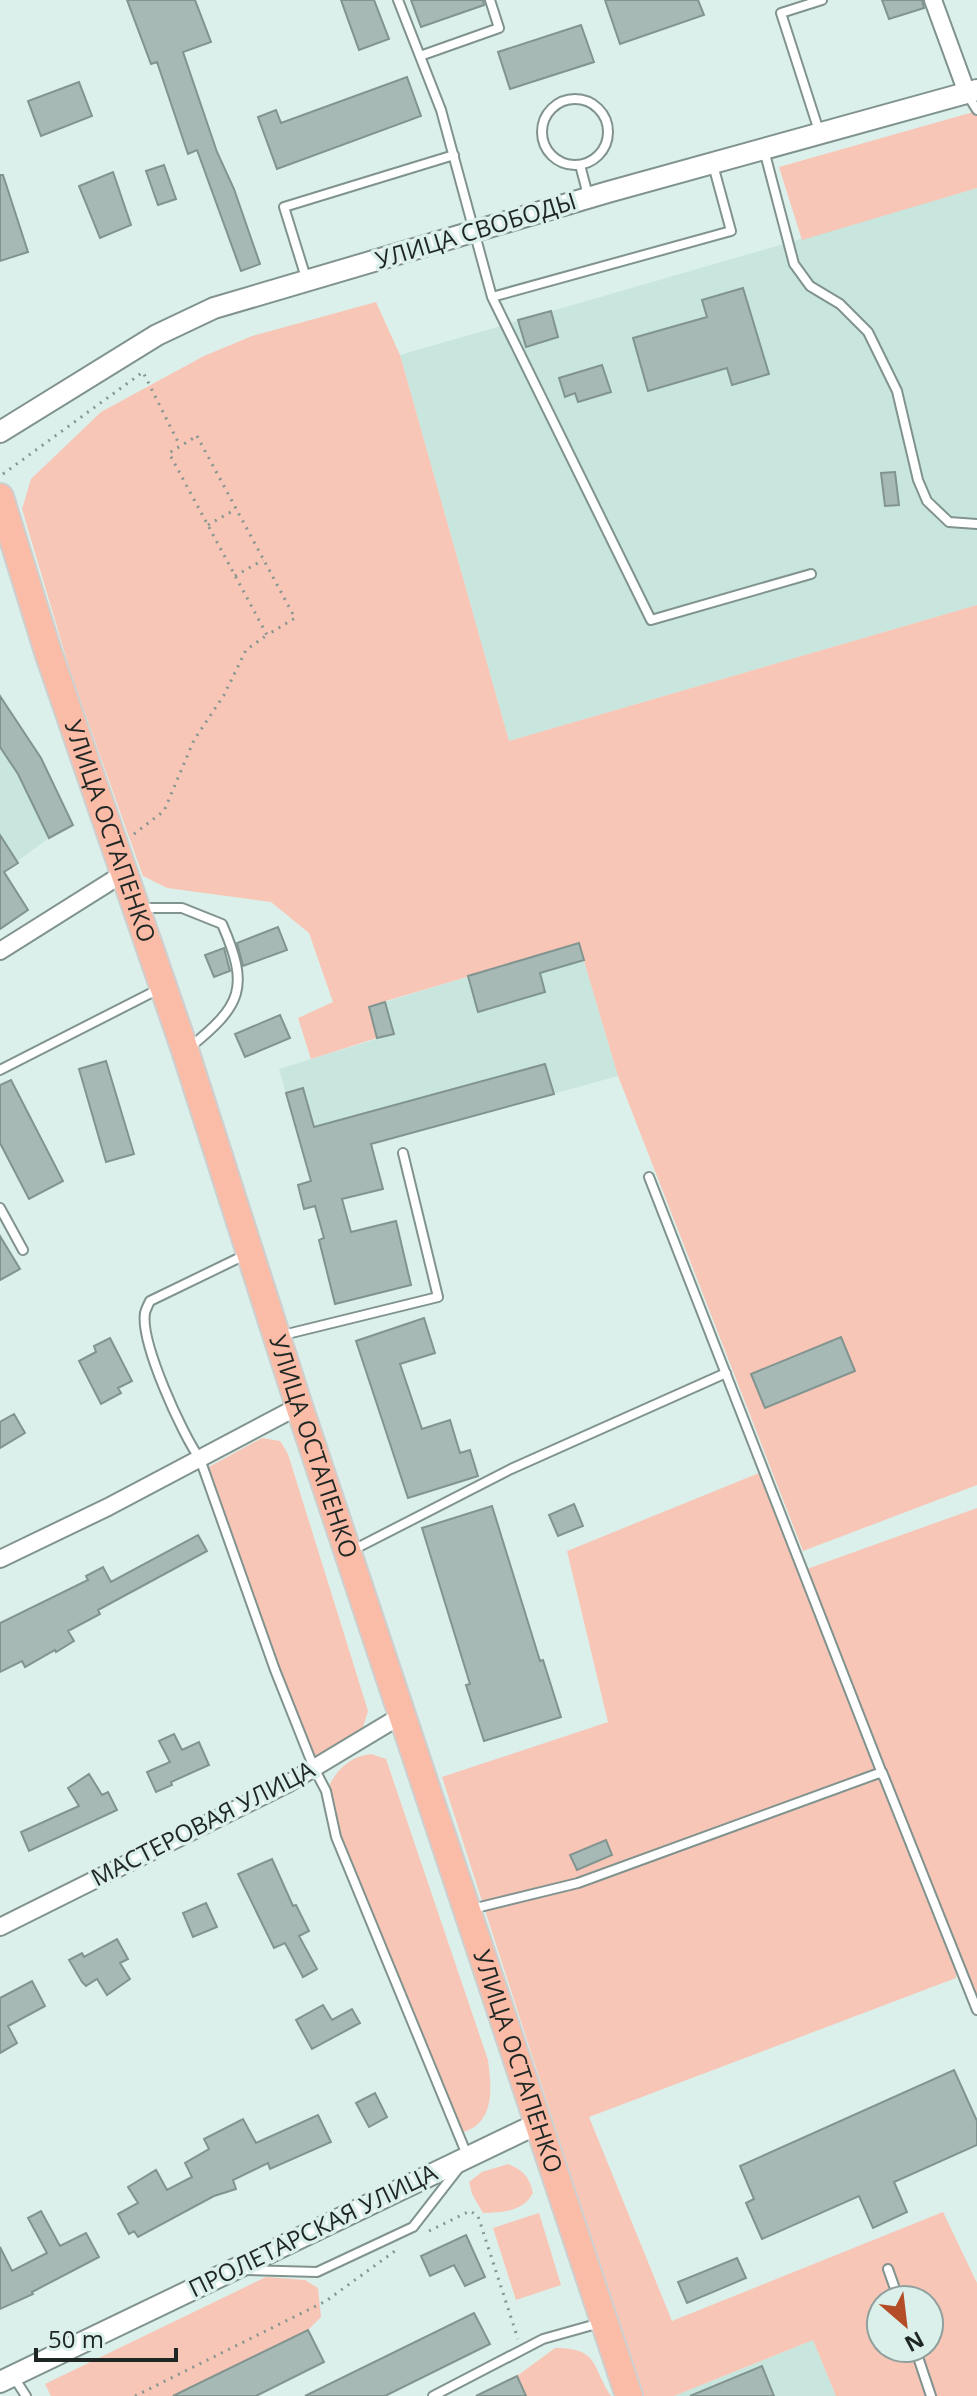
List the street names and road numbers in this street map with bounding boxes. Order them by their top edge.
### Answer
street label: УЛИЦА СВОБОДЫ [371,183,580,276]
street label: УЛИЦА ОСТАПЕНКО [58,715,165,946]
street label: УЛИЦА ОСТАПЕНКО [262,1330,367,1562]
street label: МАСТЕРОВАЯ УЛИЦА [85,1752,320,1893]
street label: УЛИЦА ОСТАПЕНКО [466,1945,571,2177]
street label: ПРОЛЕТАРСКАЯ УЛИЦА [183,2155,443,2304]

